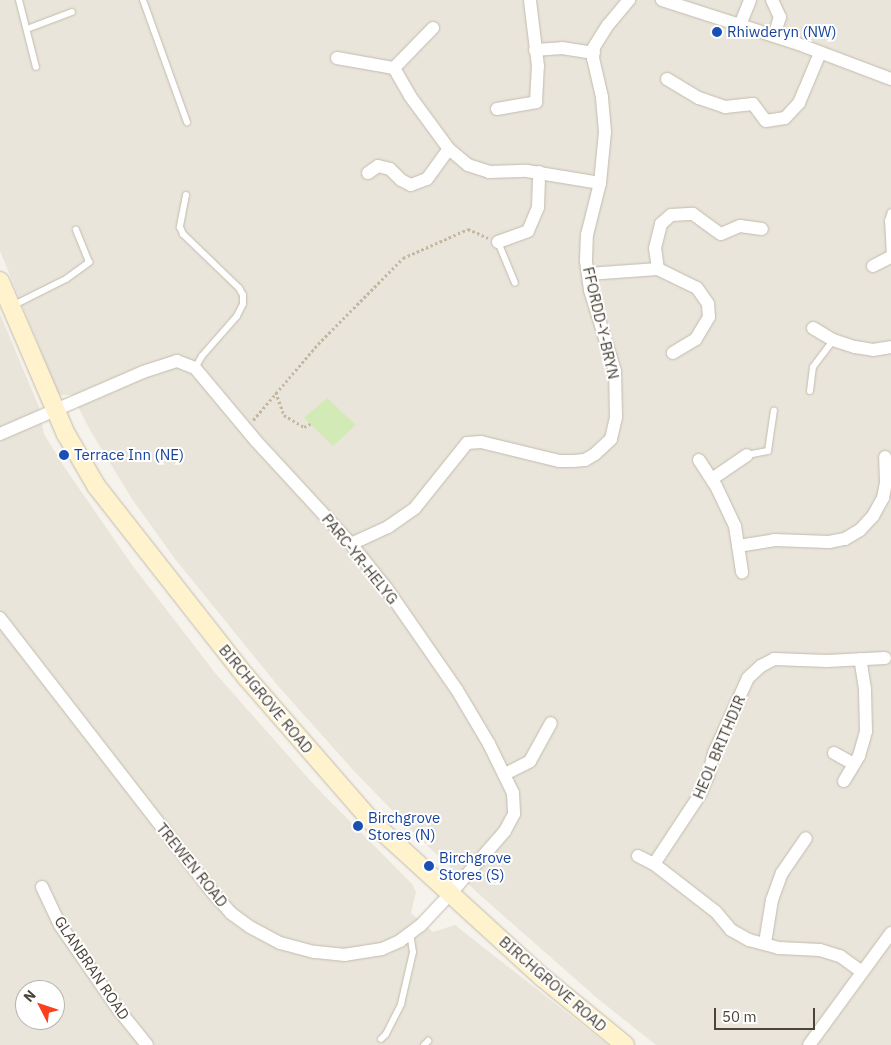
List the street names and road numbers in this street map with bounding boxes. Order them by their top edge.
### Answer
street label: FFORDD-Y-BRYN [579,265,623,381]
street label: PARC-YR-HELYG [318,510,402,608]
street label: BIRCHGROVE ROAD [215,641,317,757]
street label: HEOL BRITHDIR [689,692,749,802]
street label: TREWEN ROAD [153,819,231,911]
street label: GLANBRAN ROAD [51,913,133,1023]
street label: BIRCHGROVE ROAD [496,932,610,1036]

